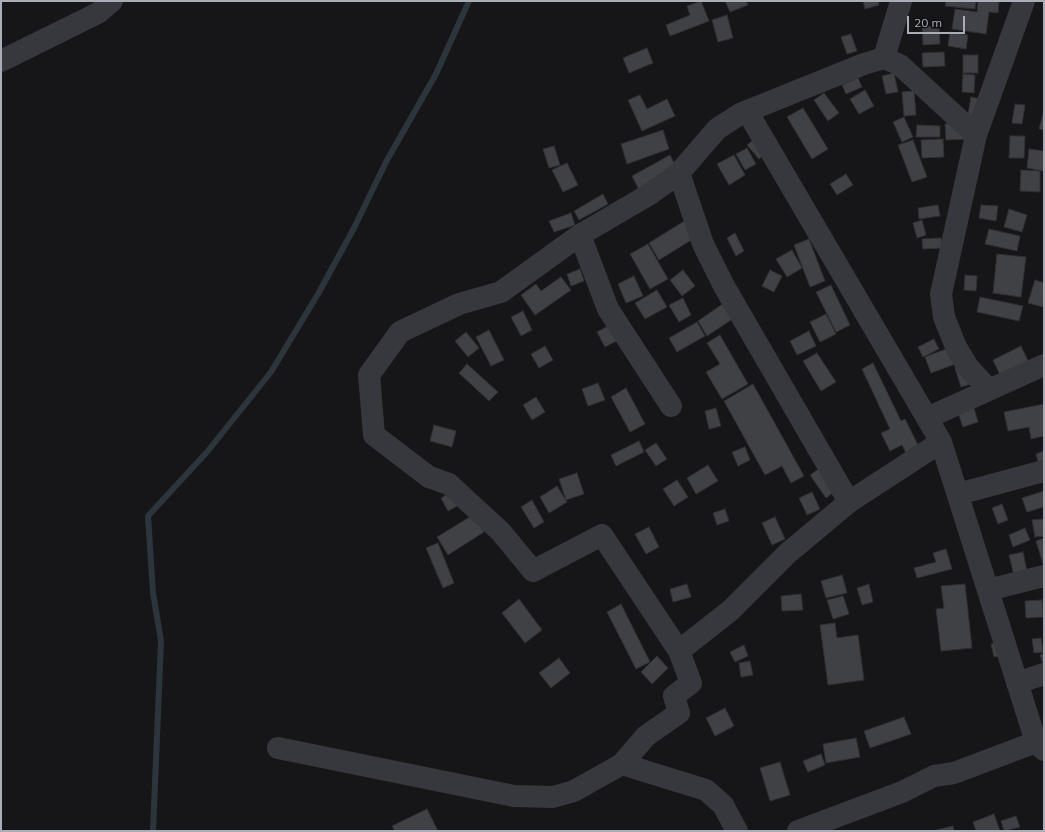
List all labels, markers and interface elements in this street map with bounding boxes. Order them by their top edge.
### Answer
scale bar [909,8,967,34]
text: 20 m [914,15,942,30]

